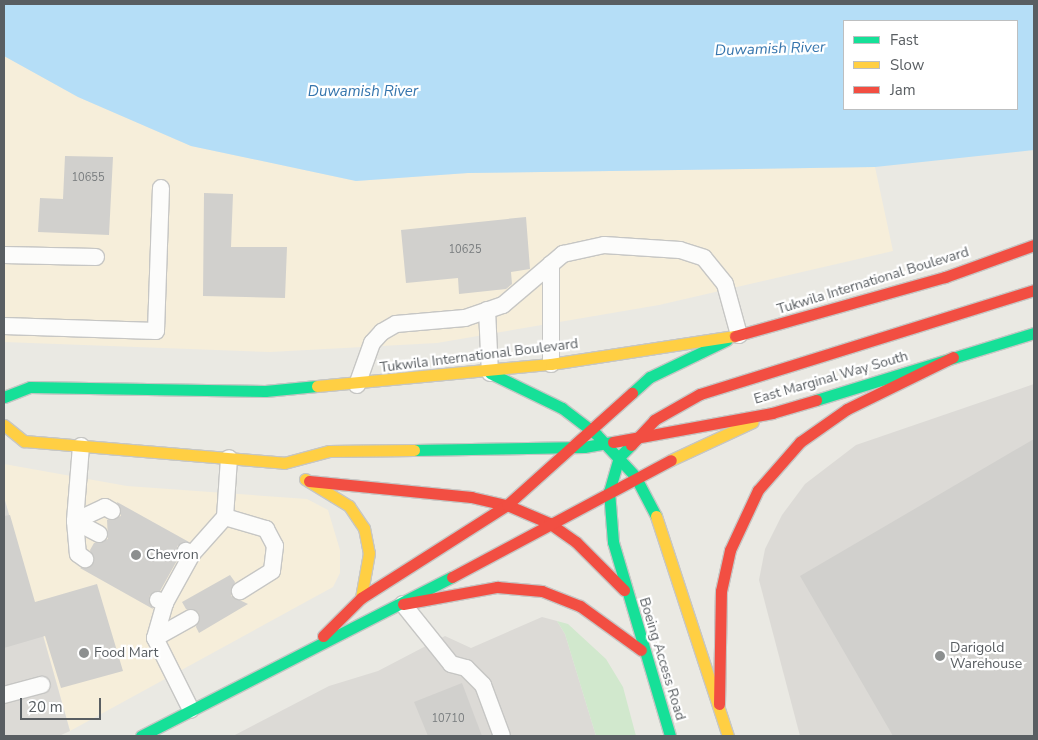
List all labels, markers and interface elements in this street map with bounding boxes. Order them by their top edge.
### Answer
legend [843,20,1018,110]
text: Fast [890,30,918,50]
water label: Duwamish River [715,38,825,60]
text: Slow [890,55,924,75]
text: Jam [890,80,916,100]
water label: Duwamish River [308,83,418,101]
house number: 10655 [72,171,104,185]
house number: 10625 [449,243,481,257]
street label: Tukwila International Boulevard [775,244,971,318]
street label: Tukwila International Boulevard [379,336,579,376]
street label: East Marginal Way South [752,348,910,408]
place label: Chevron [146,547,199,563]
marker: Chevron [130,549,142,561]
street label: Boeing Access Road [635,596,689,722]
place label: Darigold Warehouse [950,640,1022,672]
place label: Food Mart [94,645,158,661]
marker: Food Mart [78,647,90,659]
marker: Darigold Warehouse [934,650,946,662]
scale bar [22,688,104,720]
text: 20 m [28,697,63,717]
house number: 10710 [432,712,464,726]

